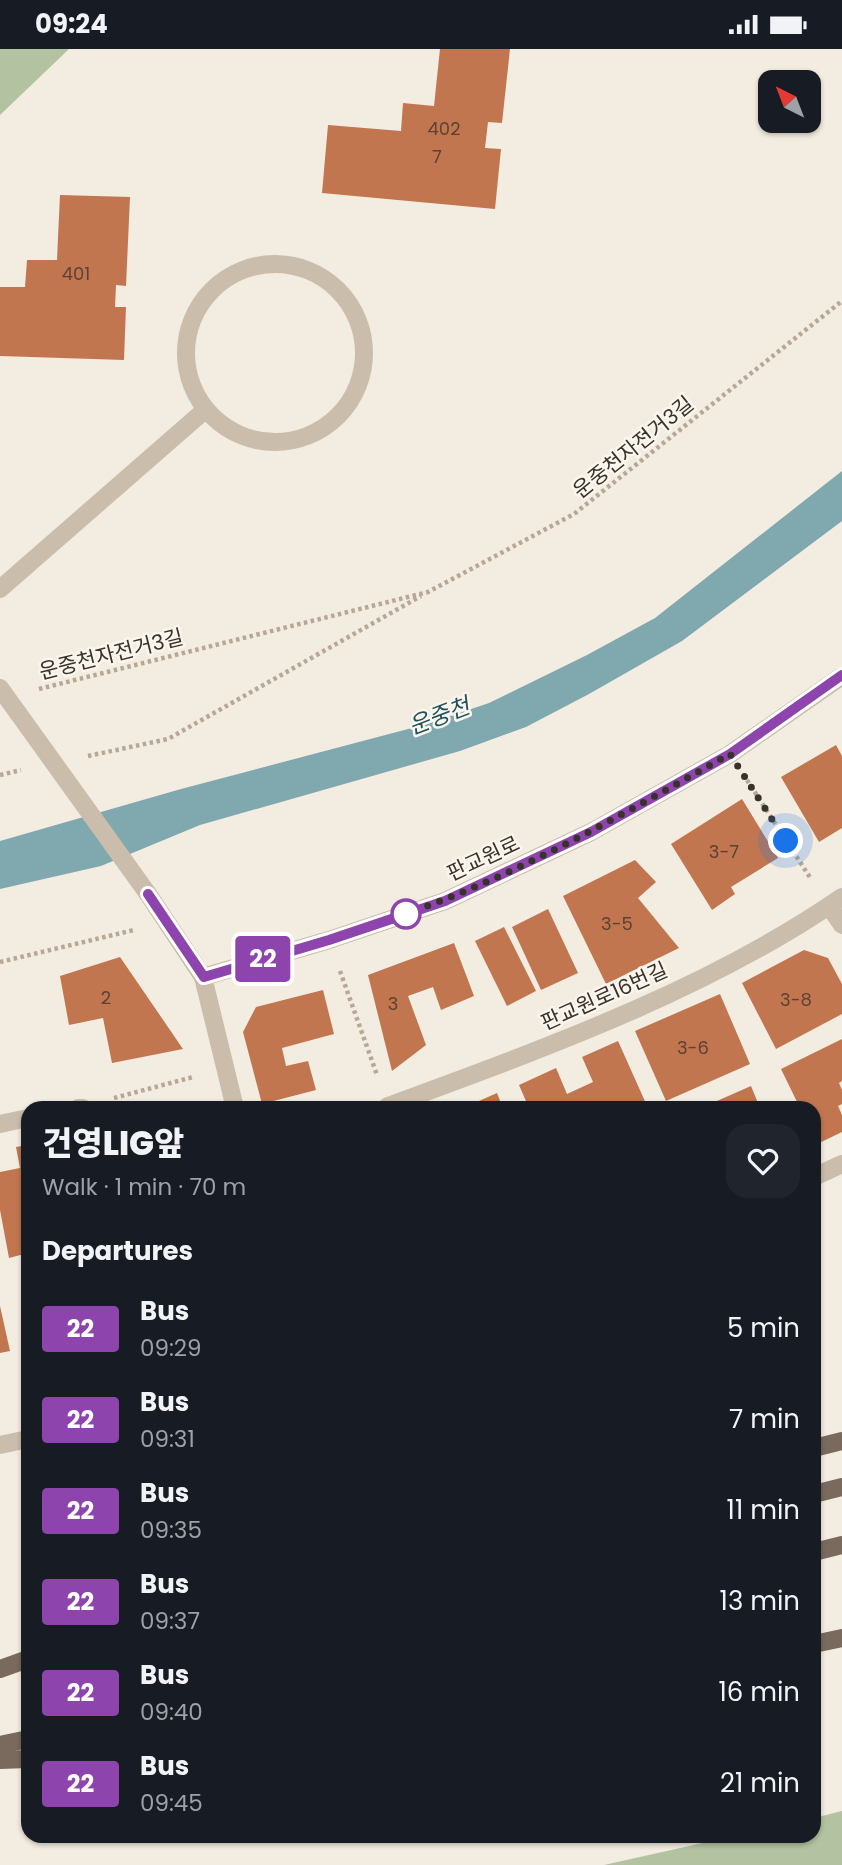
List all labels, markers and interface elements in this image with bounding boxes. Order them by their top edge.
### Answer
text: 09:24 [35,6,108,42]
north arrow [758,70,821,133]
map controls [758,70,821,133]
house number: 402 [428,116,460,141]
house number: 7 [432,144,442,169]
house number: 401 [62,261,90,286]
street label: 운중천자전거3길 [567,389,699,505]
street label: 운중천자전거3길 [36,622,186,686]
water label: 운중천 [404,689,477,742]
your location [768,823,803,858]
street label: 판교원로 [442,829,524,887]
house number: 3-7 [709,839,739,864]
unlabelled marker [391,899,421,929]
house number: 3-5 [601,911,633,936]
line badge: 22 [232,936,294,982]
text: 22 [249,942,277,975]
street label: 판교원로16번길 [536,955,672,1037]
house number: 2 [101,985,111,1010]
house number: 3-8 [780,987,812,1012]
house number: 3 [388,991,398,1016]
house number: 3-6 [677,1035,709,1060]
text: 건영LIG앞 [42,1120,184,1167]
button: heart [726,1124,800,1198]
text: Walk · 1 min · 70 m [42,1171,246,1203]
text: Departures [42,1233,193,1269]
text: Bus [140,1293,189,1329]
text: 5 min [727,1310,800,1346]
text: 22 [67,1312,94,1345]
text: 09:29 [140,1332,202,1364]
text: Bus [140,1384,189,1420]
text: 7 min [729,1401,800,1437]
text: 22 [67,1403,94,1436]
text: 09:31 [140,1423,195,1455]
text: Bus [140,1475,189,1511]
text: 11 min [727,1492,800,1528]
text: 22 [67,1494,94,1527]
text: 09:35 [140,1514,202,1546]
text: Bus [140,1566,189,1602]
text: 13 min [720,1583,800,1619]
text: 22 [67,1585,94,1618]
text: 09:37 [140,1605,200,1637]
text: Bus [140,1657,189,1693]
text: 16 min [718,1674,800,1710]
text: 22 [67,1676,94,1709]
text: 09:40 [140,1696,203,1728]
text: Bus [140,1748,189,1784]
text: 21 min [720,1765,800,1801]
text: 22 [67,1767,94,1800]
text: 09:45 [140,1787,203,1819]

